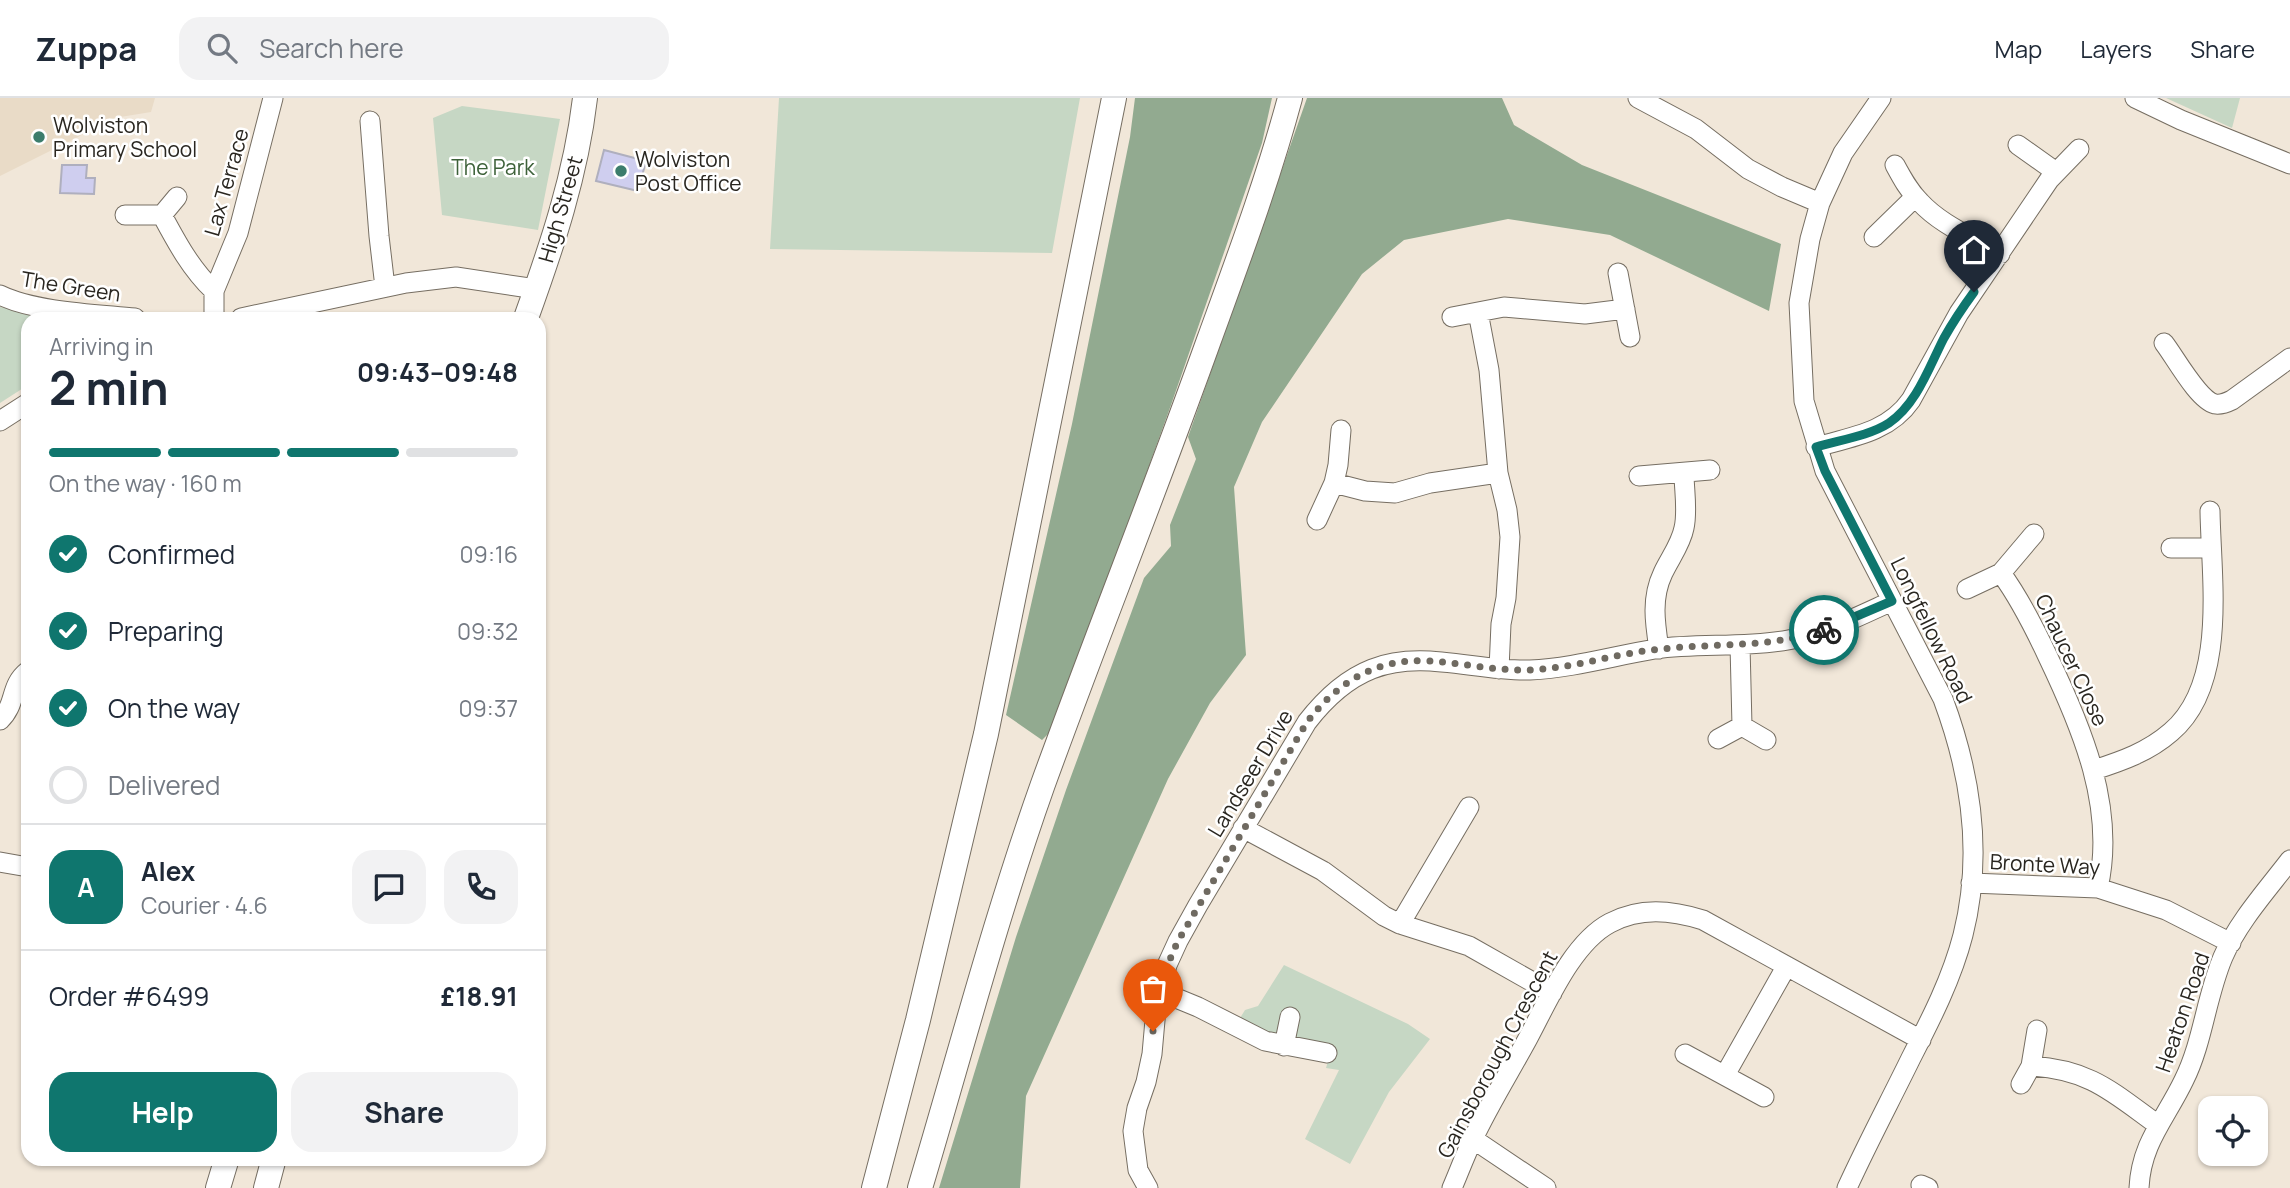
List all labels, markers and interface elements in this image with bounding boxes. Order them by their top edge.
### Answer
search box [179,17,669,80]
text: Zuppa [35,26,137,71]
icon: search [203,29,241,67]
text: Search here [259,30,404,66]
text: Map [1995,32,2042,65]
text: Layers [2080,32,2152,65]
text: Share [2190,32,2255,65]
place label: Wolviston Primary School [53,111,197,163]
street label: Lax Terrace [197,125,255,239]
marker: Wolviston Primary School [31,129,47,145]
place label: Wolviston Post Office [635,145,741,197]
street label: High Street [531,152,589,266]
park label: The Park [451,153,535,181]
marker: Wolviston Post Office [613,163,629,179]
pin [1944,220,2004,292]
icon: home [1955,231,1993,269]
street label: The Green [19,264,123,308]
text: Arriving in [49,330,154,362]
text: 09:43–09:48 [357,354,518,390]
text: 2 min [49,356,169,419]
text: On the way · 160 m [49,467,242,499]
icon: check [49,535,87,573]
text: Confirmed [108,536,235,572]
text: 09:16 [460,538,518,570]
street label: Longfellow Road [1885,552,1979,708]
street label: Chaucer Close [2029,589,2115,731]
courier [1789,595,1859,665]
icon: bike [1805,611,1843,649]
icon: check [49,612,87,650]
text: Preparing [108,613,224,649]
text: 09:32 [457,615,518,647]
icon: check [49,689,87,727]
text: On the way [108,690,240,726]
text: 09:37 [459,692,518,724]
street label: Landseer Drive [1201,704,1299,842]
text: Delivered [108,767,220,803]
street label: Bronte Way [1989,847,2101,881]
button: chat [352,850,426,924]
button: phone [444,850,518,924]
text: Alex [141,853,195,889]
text: A [77,869,95,905]
text: Courier · 4.6 [141,889,268,921]
street label: Gainsborough Crescent [1430,945,1564,1163]
street label: Heaton Road [2148,948,2216,1076]
pin [1123,959,1183,1031]
icon: bag [1134,970,1172,1008]
text: Order #6499 [49,978,210,1014]
text: £18.91 [440,978,518,1014]
button: Help [49,1072,277,1152]
button: Share [291,1072,518,1152]
map controls [2198,1096,2268,1166]
button: locate [2198,1096,2268,1166]

